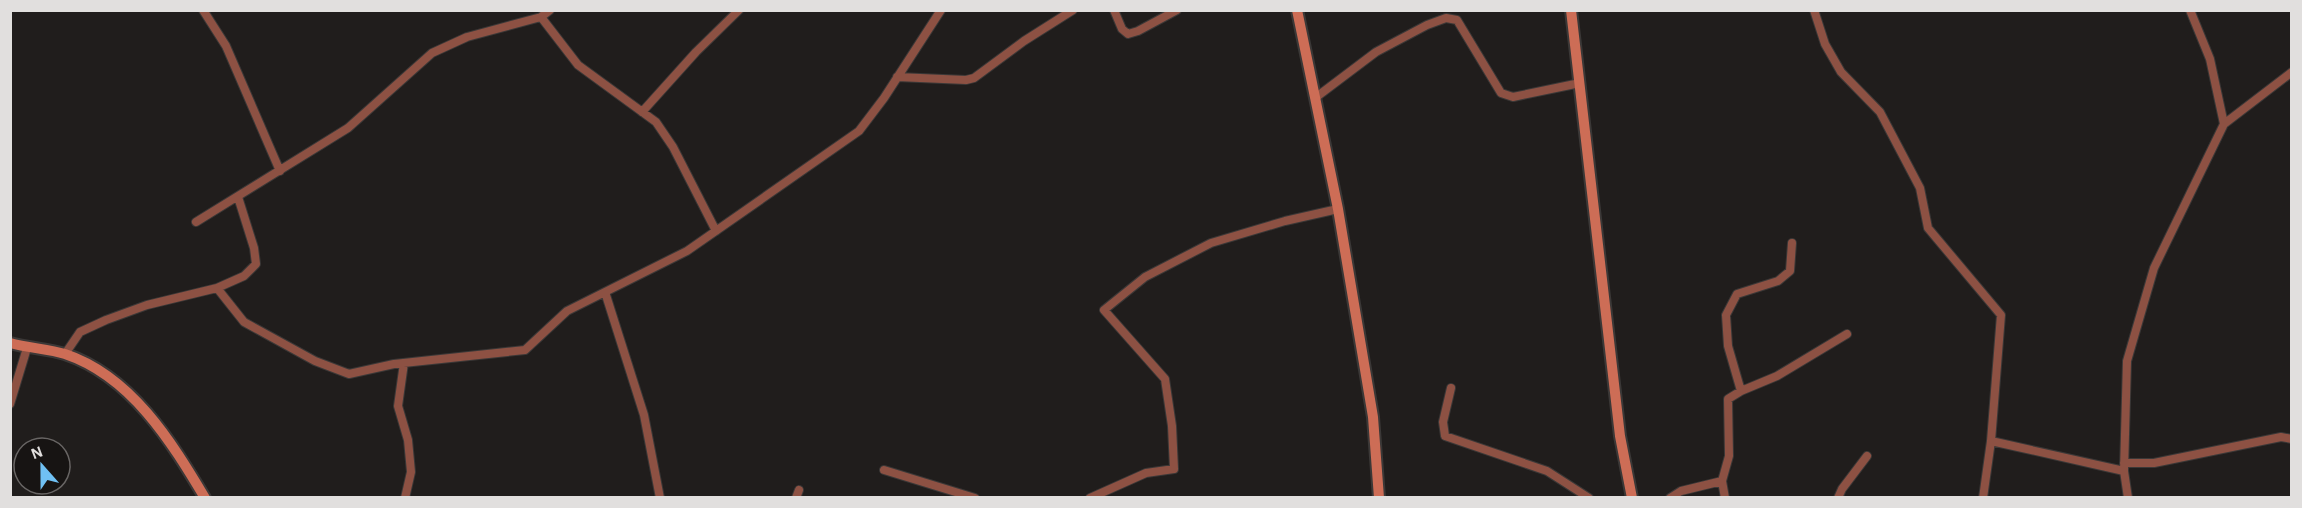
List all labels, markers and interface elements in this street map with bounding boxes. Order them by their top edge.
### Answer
north arrow [12,436,72,496]
text: N [29,443,45,462]

